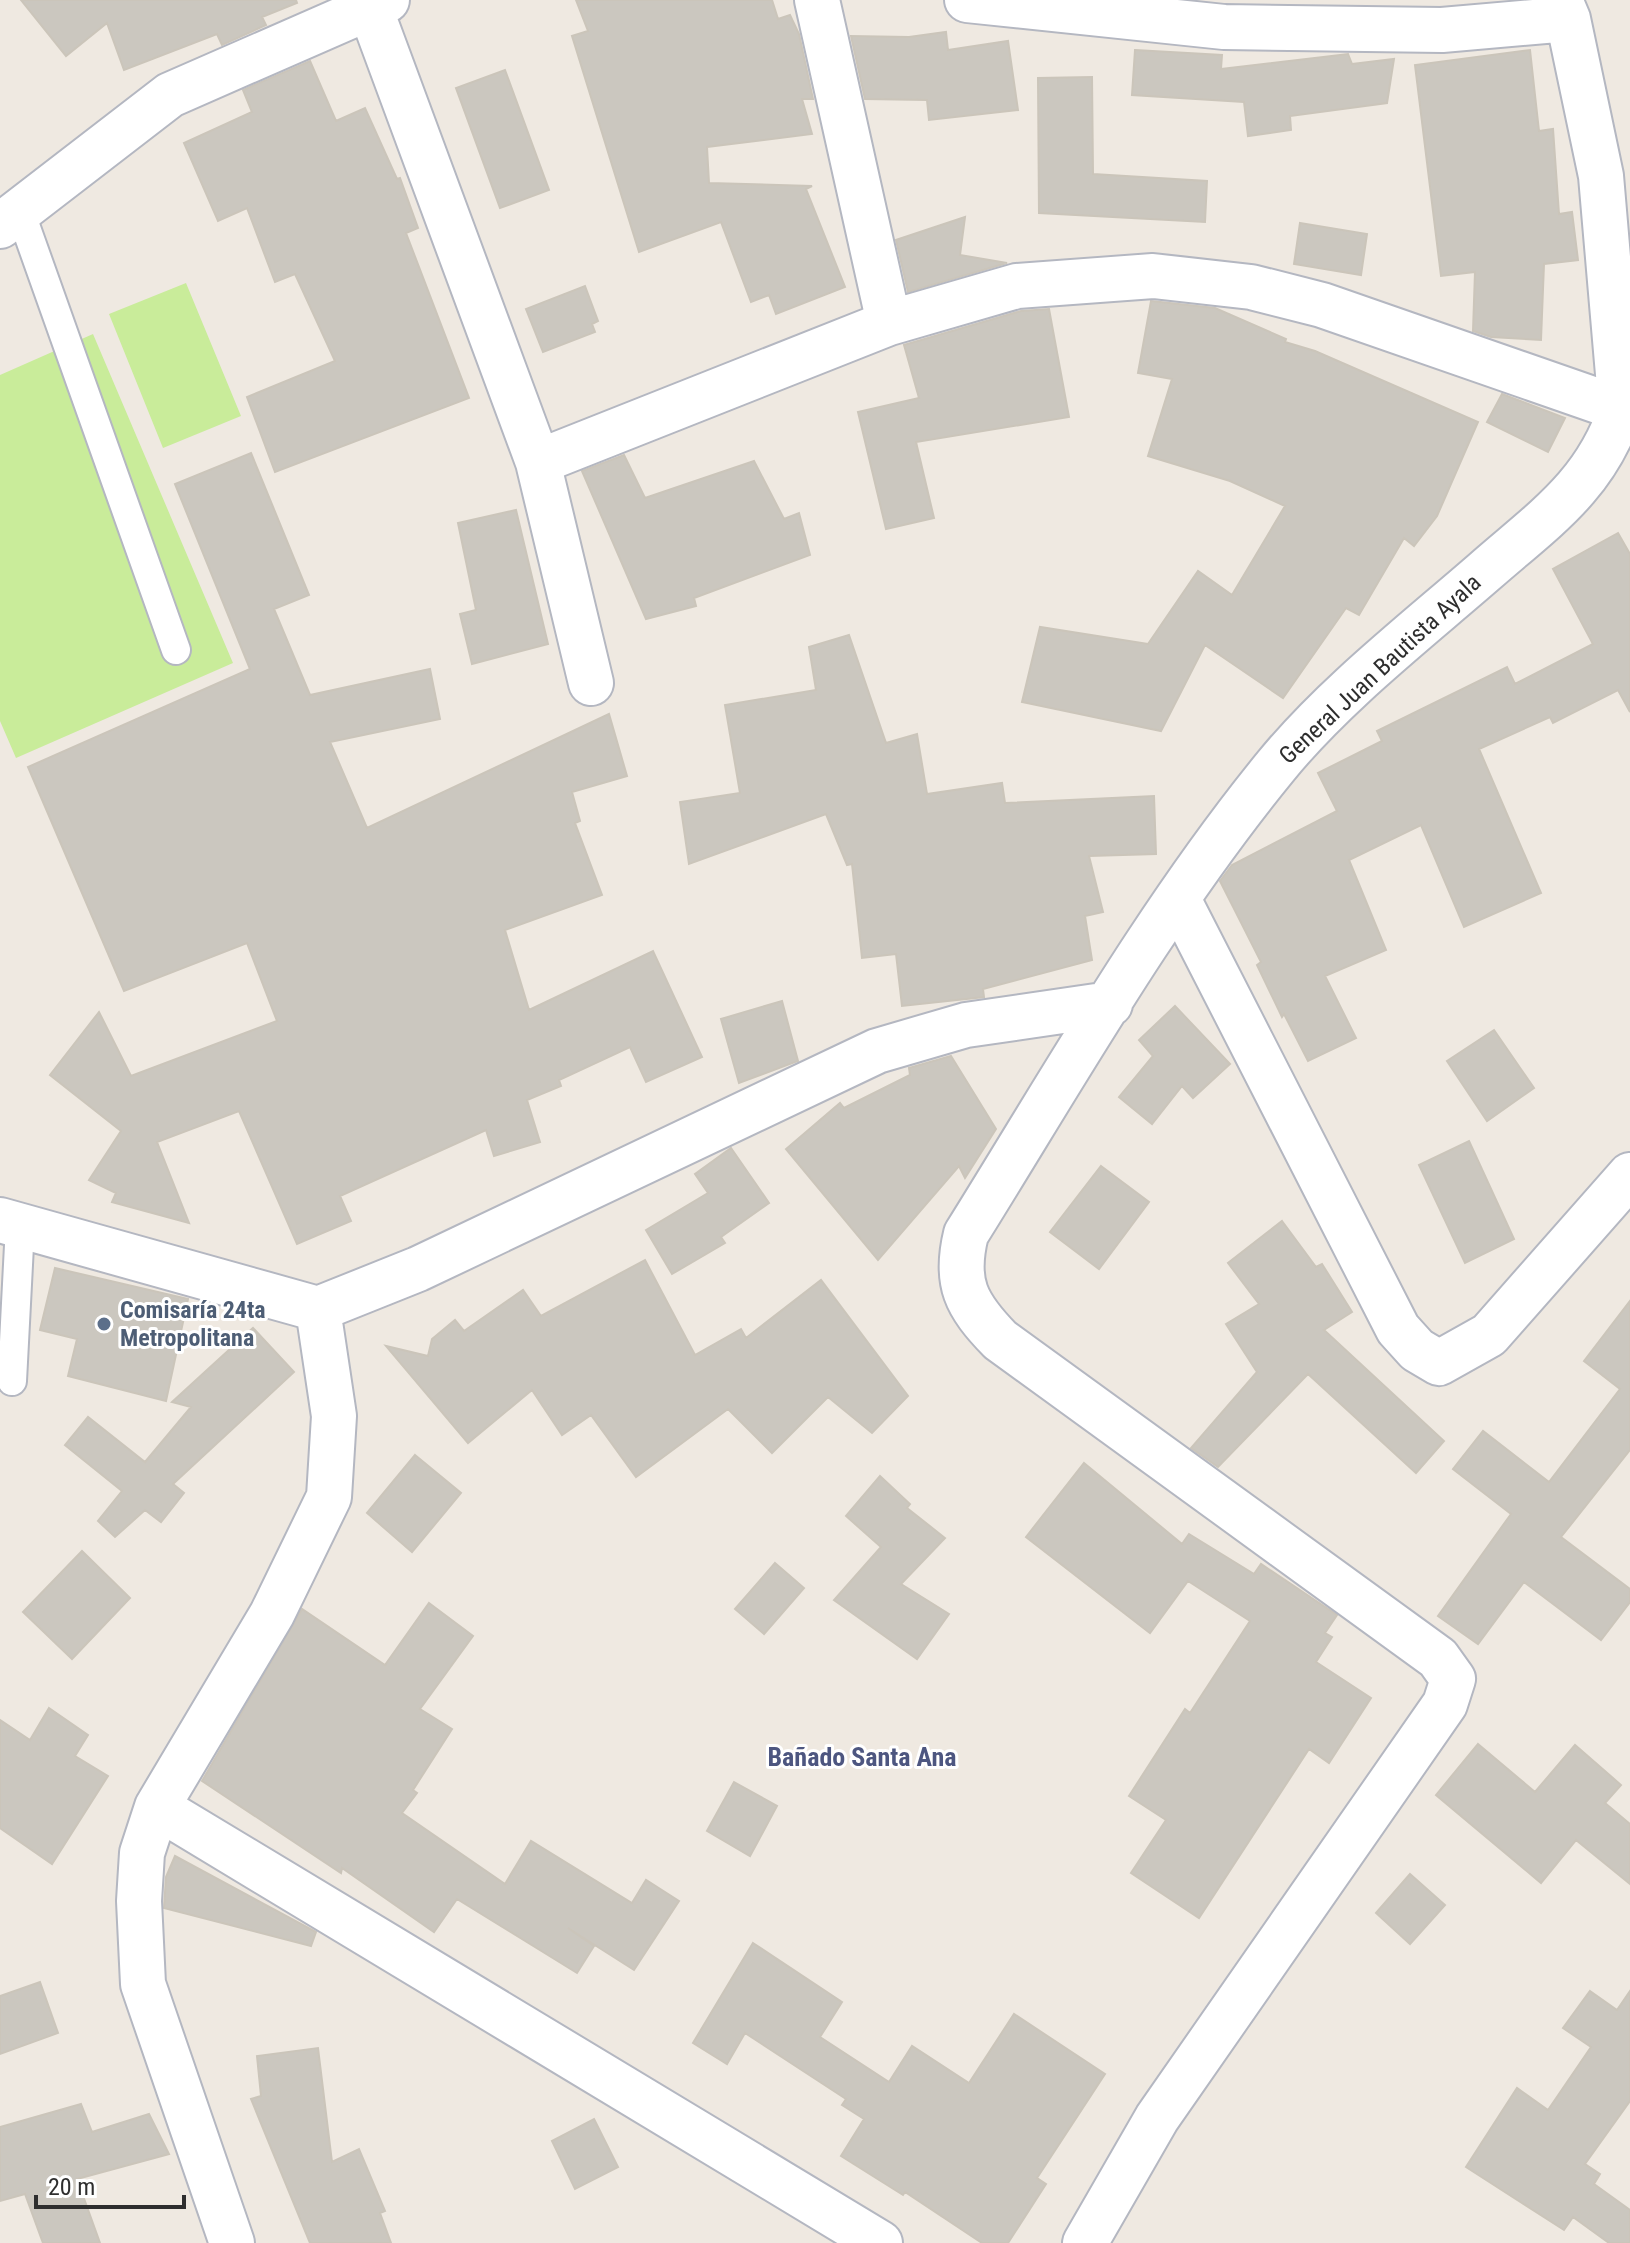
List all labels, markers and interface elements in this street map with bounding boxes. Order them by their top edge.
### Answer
street label: General Juan Bautista Ayala [1274,568,1486,770]
place label: Comisaría 24ta Metropolitana [120,1296,266,1352]
marker: Comisaría 24ta Metropolitana [95,1315,113,1333]
district label: Bañado Santa Ana [768,1742,956,1772]
scale bar [36,2159,184,2209]
text: 20 m [48,2173,95,2201]

